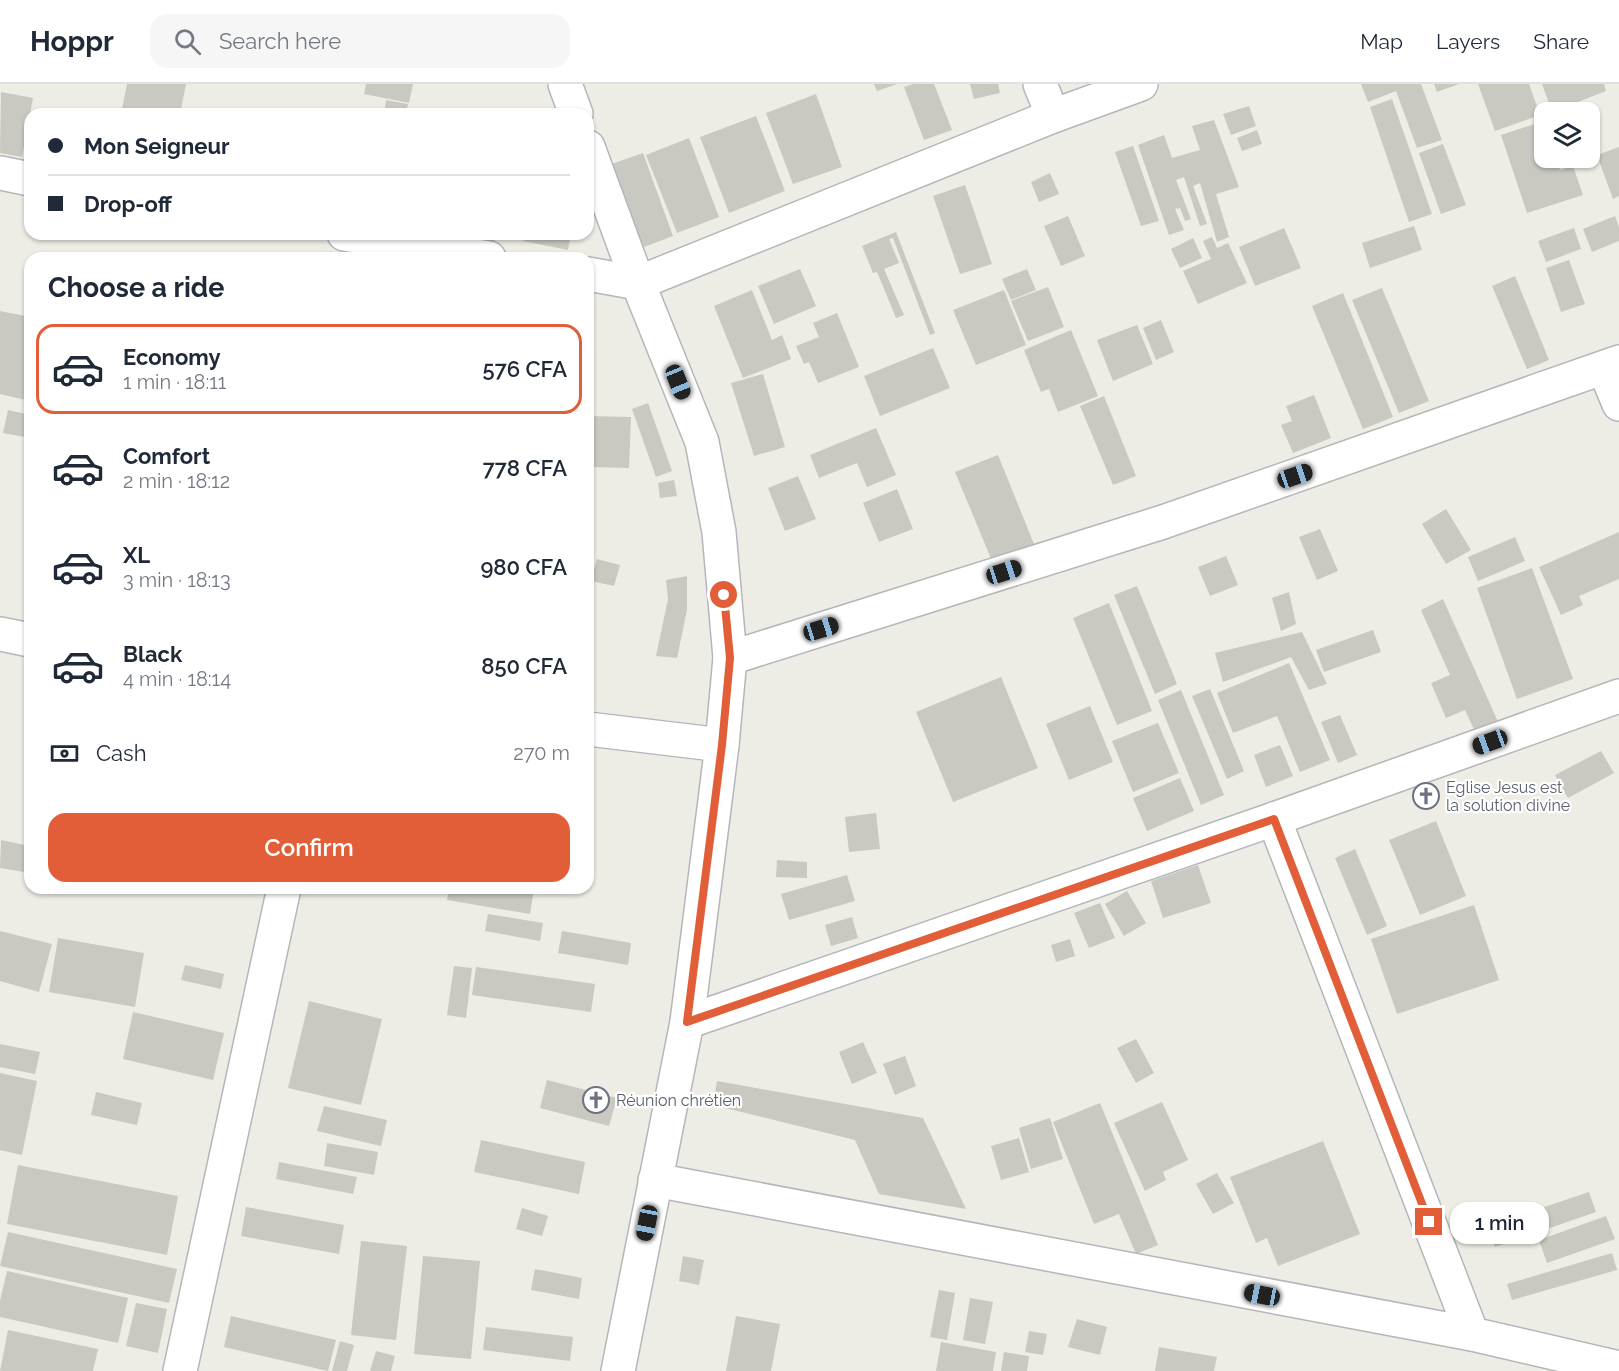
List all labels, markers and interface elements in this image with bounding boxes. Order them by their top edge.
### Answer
search box [150,14,570,68]
text: Hoppr [30,25,114,58]
icon: search [171,25,204,58]
text: Search here [219,28,341,54]
text: Map [1360,29,1403,54]
text: Layers [1436,29,1500,54]
text: Share [1533,29,1589,54]
map controls [1534,102,1600,168]
button: layers [1534,102,1600,168]
text: Mon Seigneur [84,133,230,159]
text: Drop-off [84,191,172,217]
text: Choose a ride [48,272,224,303]
icon: car [51,342,105,396]
text: Economy [123,344,221,370]
text: 576 CFA [483,356,567,382]
car [663,362,693,402]
text: 1 min · 18:11 [123,370,226,394]
icon: car [51,441,105,495]
text: Comfort [123,443,210,469]
text: 778 CFA [483,455,567,481]
car [1275,462,1315,490]
text: 2 min · 18:12 [123,469,230,493]
icon: car [51,540,105,594]
text: XL [123,542,150,568]
text: 980 CFA [480,554,567,580]
car [984,558,1024,586]
text: 3 min · 18:13 [123,568,231,592]
route start [710,581,737,608]
car [801,615,841,643]
icon: car [51,639,105,693]
text: Black [123,641,182,667]
text: 850 CFA [481,653,567,679]
text: 4 min · 18:14 [123,667,231,691]
car [1470,727,1510,757]
icon: cash [48,737,81,770]
text: Cash [96,740,147,766]
text: 270 m [513,741,570,765]
place label: Eglise Jesus est la solution divine [1446,778,1570,815]
church icon: Eglise Jesus est la solution divine [1411,781,1441,811]
button: Confirm [48,813,570,882]
church icon: Réunion chrétien [581,1085,611,1115]
place label: Réunion chrétien [616,1091,741,1110]
callout: 1 min [1450,1201,1549,1243]
car [635,1204,659,1242]
route end [1415,1208,1442,1235]
text: 1 min [1475,1211,1524,1235]
car [1243,1283,1281,1307]

